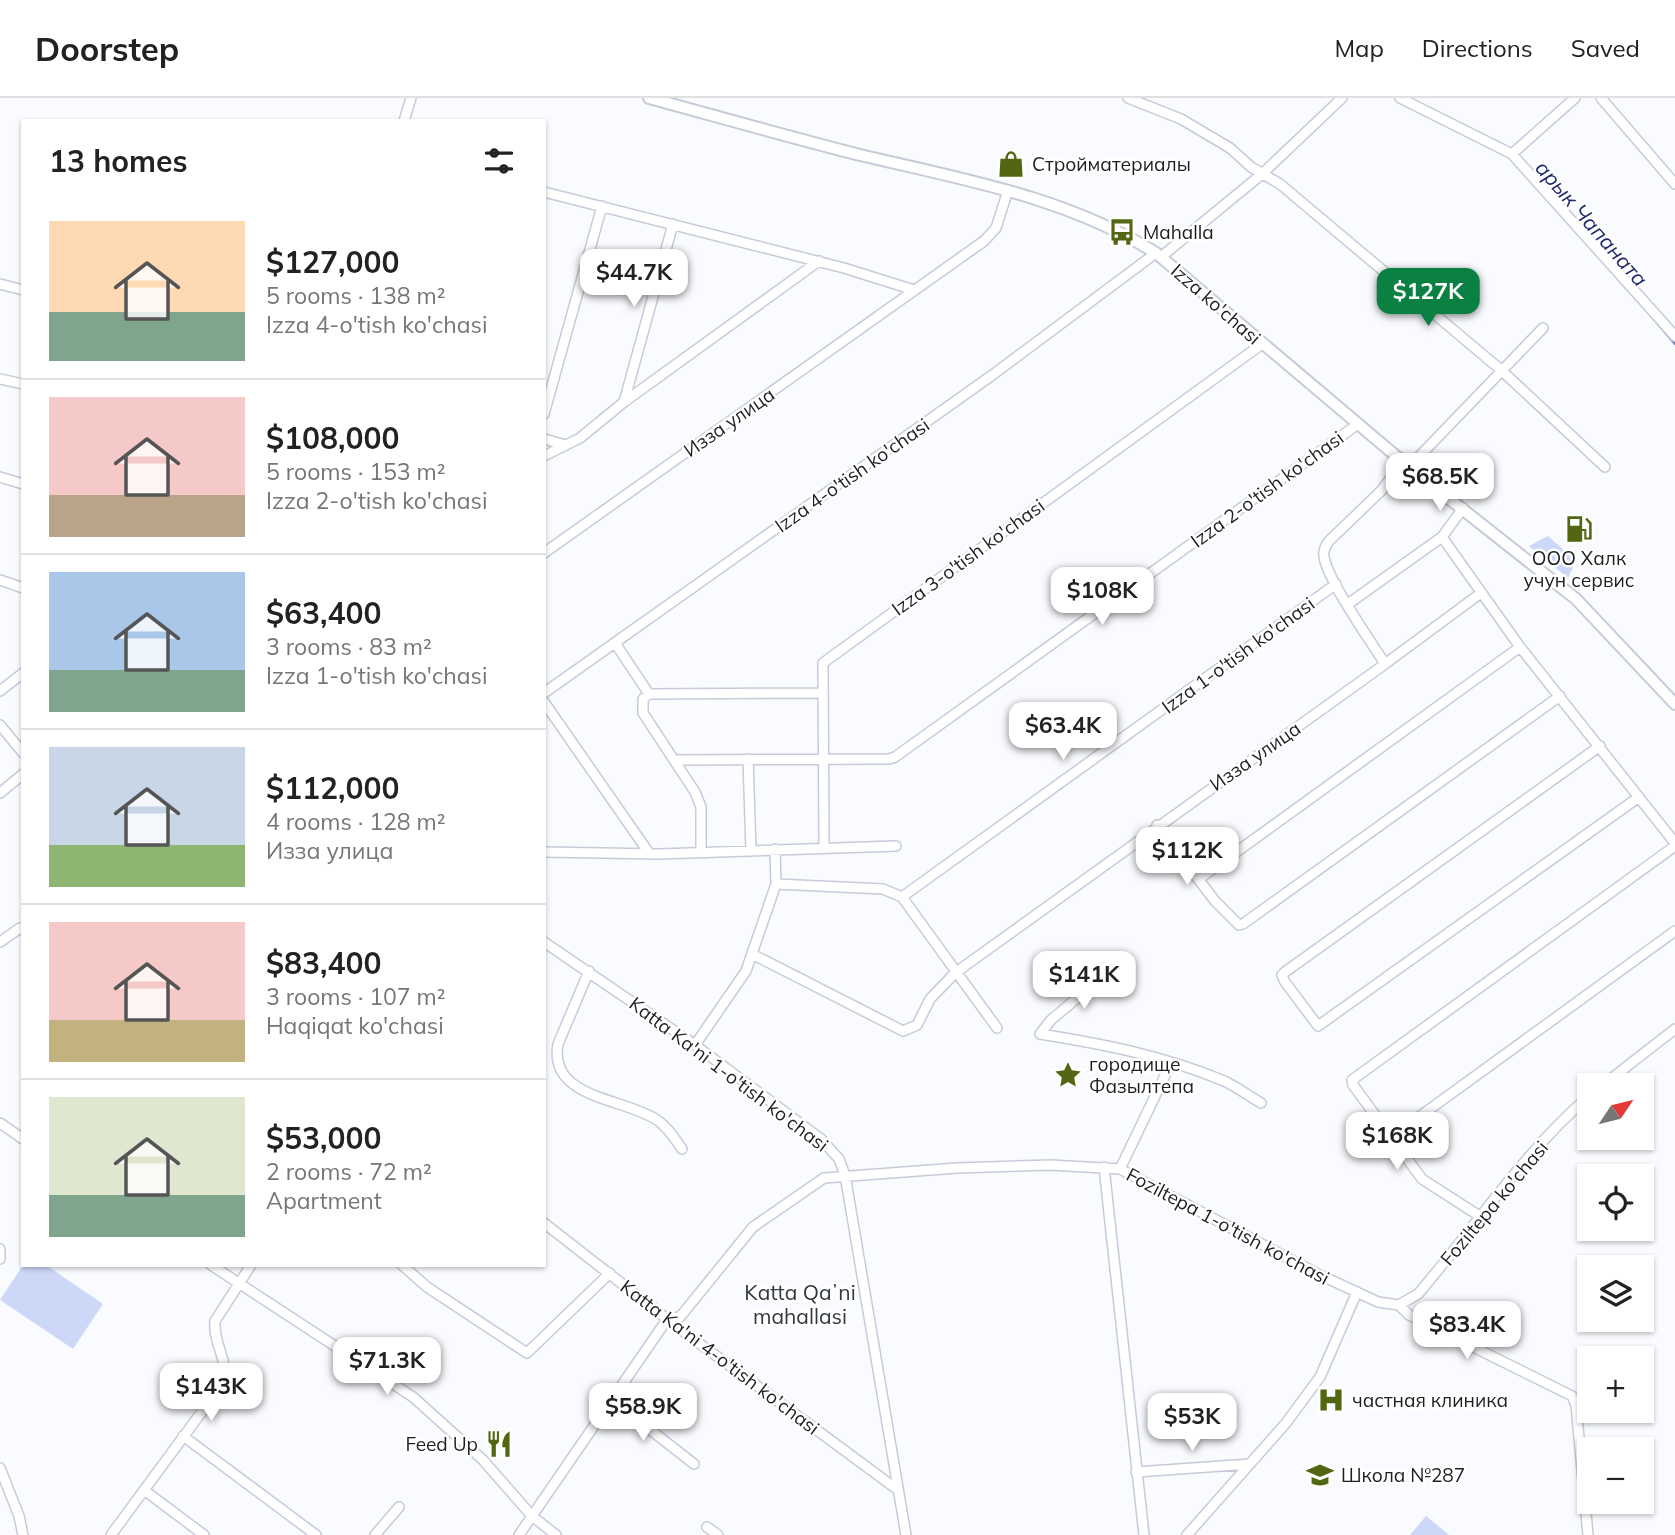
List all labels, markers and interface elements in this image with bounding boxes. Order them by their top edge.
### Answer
text: Doorstep [35,28,179,69]
text: Map [1334,33,1384,63]
text: Directions [1422,33,1533,63]
text: Saved [1571,33,1640,63]
text: 13 homes [49,142,188,180]
icon: filters [480,142,518,180]
shop icon: Стройматериалы [996,149,1026,179]
place label: Стройматериалы [1032,152,1191,176]
water label: арык Чапаната [1530,155,1654,291]
bus stop icon: Mahalla [1107,217,1137,247]
place label: Mahalla [1143,220,1214,244]
text: $127,000 [266,243,399,281]
icon: home [105,249,189,333]
pin: $44.7K [577,250,691,309]
text: $44.7K [596,257,672,286]
street label: Izza ko'chasi [1166,258,1266,350]
pin: $127K [1379,268,1477,328]
text: $127K [1393,276,1463,305]
text: 5 rooms · 138 m² [266,281,446,310]
text: Izza 4-o'tish ko'chasi [266,310,487,339]
street label: Изза улица [679,382,779,462]
street label: Izza 4-o'tish ko'chasi [770,413,934,537]
text: $108,000 [266,419,399,457]
icon: home [105,425,189,509]
street label: Izza 2-o'tish ko'chasi [1186,426,1348,552]
pin: $68.5K [1383,454,1497,513]
text: 5 rooms · 153 m² [266,457,446,486]
text: $68.5K [1402,461,1478,490]
text: Izza 2-o'tish ko'chasi [266,486,487,515]
street label: Izza 3-o'tish ko'chasi [887,494,1049,620]
fuel station icon: ООО Халк учун сервис [1564,514,1594,544]
place label: ООО Халк учун сервис [1524,546,1634,592]
pin: $108K [1053,568,1151,627]
text: $108K [1067,575,1137,604]
street label: Izza 1-o'tish ko'chasi [1157,592,1319,718]
text: $63,400 [266,594,381,632]
icon: home [105,600,189,684]
text: 3 rooms · 83 m² [266,632,432,661]
text: Izza 1-o'tish ko'chasi [266,661,487,690]
pin: $63.4K [1006,702,1120,762]
text: $63.4K [1025,710,1101,739]
street label: Изза улица [1205,716,1305,796]
text: $112,000 [266,769,399,807]
icon: home [105,775,189,859]
text: 4 rooms · 128 m² [266,807,446,836]
pin: $112K [1138,828,1236,887]
text: $112K [1152,835,1222,864]
text: Изза улица [266,836,394,865]
text: $83,400 [266,944,381,982]
icon: home [105,950,189,1034]
pin: $141K [1035,951,1133,1011]
text: $141K [1049,959,1119,988]
text: 3 rooms · 107 m² [266,982,446,1011]
street label: Katta Ka'ni 1-o'tish ko'chasi [625,991,833,1157]
text: Haqiqat ko'chasi [266,1011,444,1040]
place label: городище Фазылтепа [1089,1052,1194,1098]
place icon: городище Фазылтепа [1053,1060,1083,1090]
north arrow [1577,1073,1654,1150]
map controls [1577,1073,1654,1514]
pin: $168K [1348,1112,1446,1172]
text: $53,000 [266,1119,381,1157]
text: $168K [1362,1120,1432,1149]
icon: home [105,1125,189,1209]
street label: Foziltepa ko'chasi [1435,1136,1553,1270]
text: 2 rooms · 72 m² [266,1157,432,1186]
street label: Foziltepa 1-o'tish ko'chasi [1122,1162,1334,1290]
button: locate [1577,1164,1654,1241]
text: Apartment [266,1186,382,1215]
button: layers [1577,1255,1654,1332]
street label: Katta Ka'ni 4-o'tish ko'chasi [616,1274,824,1440]
district label: Katta Qaʼni mahallasi [744,1279,856,1329]
pin: $83.4K [1410,1302,1524,1361]
text: $83.4K [1429,1309,1505,1338]
pin: $71.3K [330,1338,444,1397]
text: $71.3K [349,1345,425,1374]
button: + [1577,1346,1654,1423]
pin: $143K [162,1364,260,1423]
text: $143K [176,1371,246,1400]
pin: $58.9K [586,1384,700,1443]
hospital icon: частная клиника [1316,1385,1346,1415]
place label: частная клиника [1352,1388,1508,1412]
text: $58.9K [605,1391,681,1420]
pin: $53K [1151,1394,1233,1453]
text: $53K [1164,1401,1220,1430]
restaurant icon: Feed Up [484,1429,514,1459]
place label: Feed Up [405,1432,478,1456]
button: − [1577,1437,1654,1514]
school or university icon: Школа №287 [1305,1460,1335,1490]
place label: Школа №287 [1341,1463,1465,1487]

